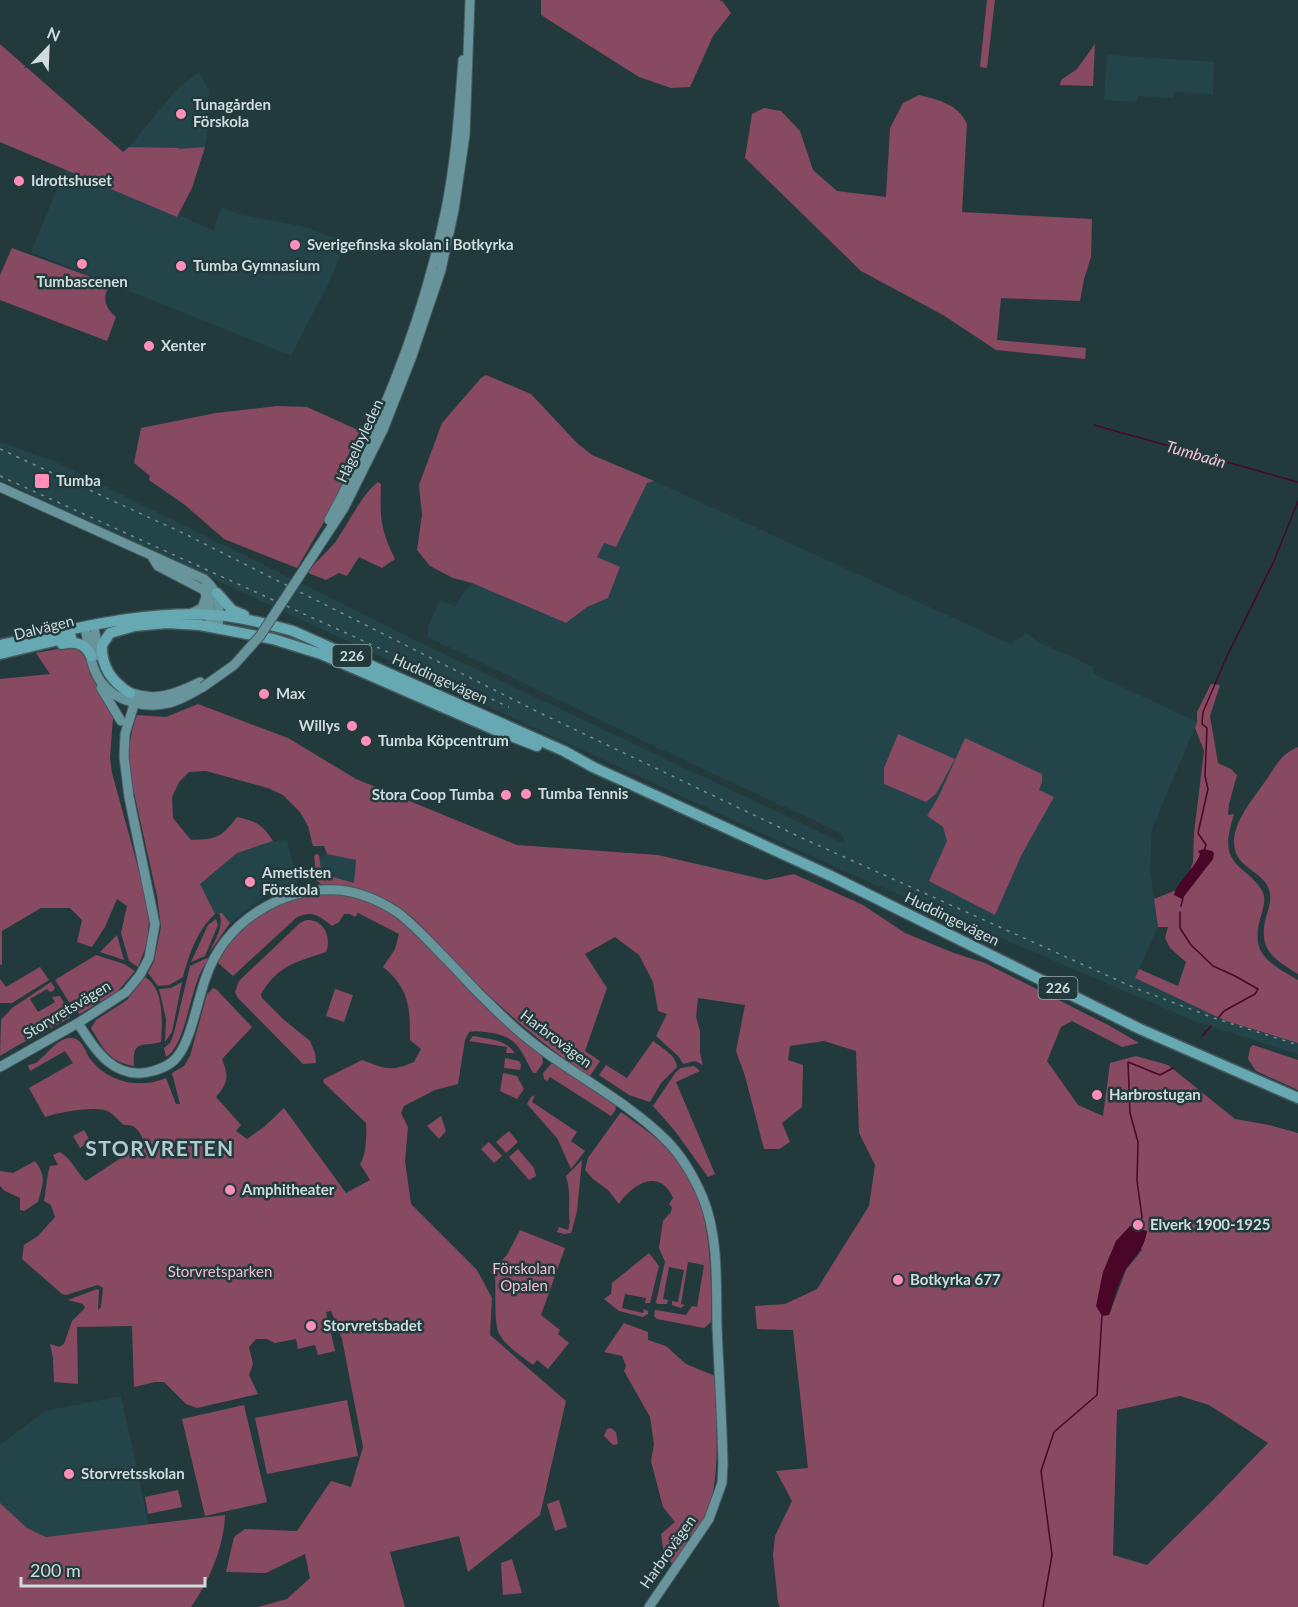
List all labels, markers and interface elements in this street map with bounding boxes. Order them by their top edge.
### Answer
north arrow [18,18,78,78]
text: N [45,23,63,45]
place label: Tunagården Förskola [193,95,271,130]
marker: Tunagården Förskola [174,107,188,121]
place label: Idrottshuset [31,171,112,189]
marker: Idrottshuset [12,174,26,188]
place label: Sverigefinska skolan i Botkyrka [307,235,514,253]
marker: Sverigefinska skolan i Botkyrka [288,238,302,252]
place label: Tumba Gymnasium [193,256,320,274]
marker: Tumbascenen [75,257,89,271]
marker: Tumba Gymnasium [174,259,188,273]
place label: Tumbascenen [36,272,128,290]
place label: Xenter [161,336,206,354]
marker: Xenter [142,339,156,353]
street label: Hågelbyleden [332,396,386,485]
water label: Tumbaån [1164,436,1228,471]
place label: Tumba [56,471,101,489]
marker: Tumba [33,472,51,490]
street label: Dalvägen [12,611,76,643]
road number: 226 [332,645,372,667]
street label: Huddingevägen [390,649,491,707]
place label: Max [276,684,306,702]
marker: Max [257,687,271,701]
place label: Willys [299,716,340,734]
marker: Willys [345,719,359,733]
place label: Tumba Köpcentrum [378,731,509,749]
marker: Tumba Köpcentrum [359,734,373,748]
place label: Tumba Tennis [538,784,629,802]
place label: Stora Coop Tumba [372,785,494,803]
marker: Tumba Tennis [519,787,533,801]
marker: Stora Coop Tumba [499,788,513,802]
place label: Ametisten Förskola [261,863,331,898]
marker: Ametisten Förskola [243,875,257,889]
street label: Huddingevägen [902,887,1003,949]
street label: Storvretsvägen [20,976,113,1042]
road number: 226 [1038,977,1078,999]
street label: Harbrovägen [517,1005,596,1071]
place label: Harbrostugan [1109,1085,1201,1103]
marker: Harbrostugan [1090,1088,1104,1102]
district label: STORVRETEN [85,1135,235,1160]
place label: Amphitheater [241,1180,335,1198]
marker: Amphitheater [223,1183,237,1197]
place label: Elverk 1900-1925 [1150,1215,1270,1233]
marker: Elverk 1900-1925 [1131,1218,1145,1232]
park label: Förskolan Opalen [492,1259,556,1294]
park label: Storvretsparken [168,1262,272,1280]
place label: Botkyrka 677 [910,1270,1001,1288]
marker: Botkyrka 677 [891,1273,905,1287]
place label: Storvretsbadet [323,1316,423,1334]
marker: Storvretsbadet [304,1319,318,1333]
place label: Storvretsskolan [81,1464,185,1482]
marker: Storvretsskolan [62,1467,76,1481]
street label: Harbrovägen [635,1511,699,1591]
scale bar [21,1550,206,1588]
text: 200 m [30,1559,81,1581]

